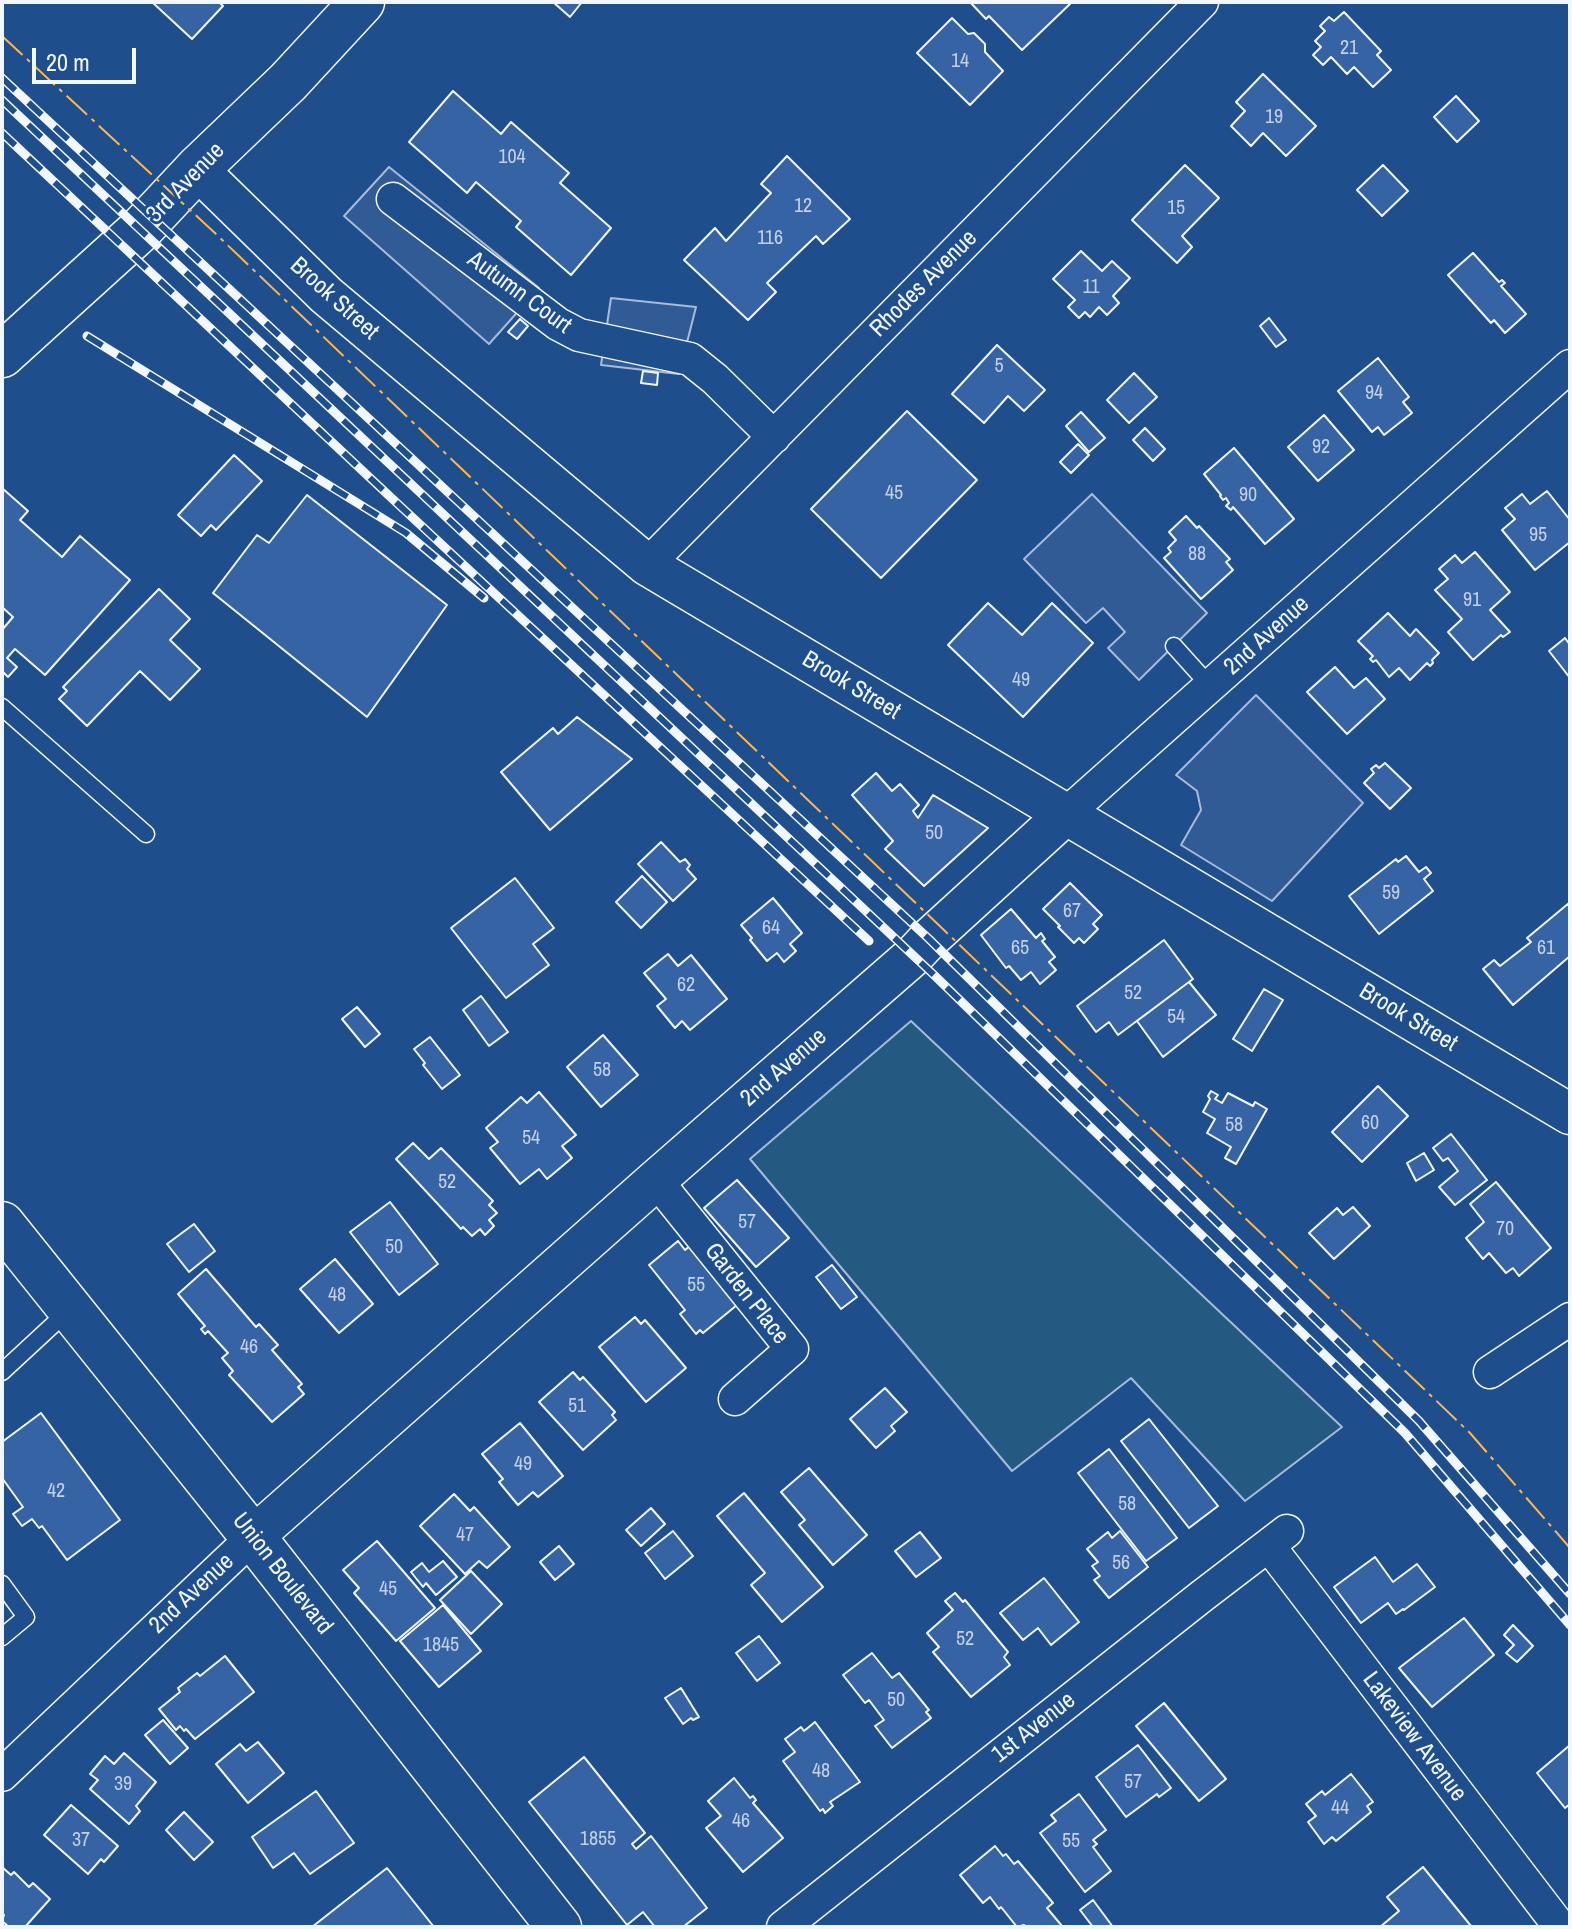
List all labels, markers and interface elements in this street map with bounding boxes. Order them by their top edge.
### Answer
scale bar [36,32,140,82]
house number: 21 [1340,37,1358,61]
text: 20 m [46,46,90,78]
house number: 14 [951,50,969,74]
house number: 19 [1265,106,1283,130]
street label: 3rd Avenue [141,137,231,229]
house number: 104 [498,146,526,170]
house number: 12 [794,195,812,219]
house number: 15 [1167,197,1185,221]
street label: Rhodes Avenue [864,224,984,344]
house number: 116 [757,227,783,251]
street label: Autumn Court [461,246,577,340]
street label: Brook Street [284,252,384,346]
house number: 11 [1082,276,1100,300]
house number: 5 [994,355,1004,379]
house number: 94 [1365,382,1383,406]
house number: 92 [1312,436,1330,460]
house number: 45 [885,482,903,506]
house number: 90 [1239,484,1257,508]
house number: 95 [1529,524,1547,548]
house number: 88 [1188,543,1206,567]
house number: 91 [1463,589,1481,613]
street label: 2nd Avenue [1218,590,1316,682]
street label: Brook Street [797,645,905,727]
house number: 49 [1012,669,1030,693]
house number: 50 [925,822,943,846]
house number: 59 [1382,882,1400,906]
house number: 67 [1063,900,1081,924]
house number: 64 [762,917,780,941]
house number: 65 [1011,937,1029,961]
house number: 61 [1537,937,1555,961]
house number: 62 [677,974,695,998]
street label: Brook Street [1354,977,1462,1059]
house number: 52 [1124,982,1142,1006]
house number: 54 [1167,1006,1185,1030]
street label: 2nd Avenue [735,1023,833,1113]
house number: 58 [593,1059,611,1083]
house number: 60 [1361,1112,1379,1136]
house number: 58 [1225,1114,1243,1138]
house number: 54 [522,1127,540,1151]
house number: 52 [438,1171,456,1195]
house number: 57 [738,1211,756,1235]
house number: 70 [1496,1218,1514,1242]
house number: 50 [385,1236,403,1260]
street label: Garden Place [698,1238,794,1350]
house number: 55 [687,1274,705,1298]
house number: 48 [328,1284,346,1308]
house number: 46 [240,1336,258,1360]
house number: 51 [568,1395,586,1419]
house number: 49 [514,1453,532,1477]
house number: 42 [47,1480,65,1504]
house number: 58 [1118,1493,1136,1517]
street label: Union Boulevard [226,1507,338,1641]
house number: 47 [456,1524,474,1548]
street label: 2nd Avenue [144,1548,240,1640]
house number: 56 [1112,1552,1130,1576]
house number: 45 [379,1578,397,1602]
house number: 52 [956,1628,974,1652]
house number: 1845 [423,1634,459,1658]
street label: Lakeview Avenue [1356,1666,1472,1808]
street label: 1st Avenue [986,1686,1082,1770]
house number: 50 [887,1689,905,1713]
house number: 48 [812,1760,830,1784]
house number: 57 [1124,1771,1142,1795]
house number: 39 [114,1773,132,1797]
house number: 44 [1331,1797,1349,1821]
house number: 46 [732,1810,750,1834]
house number: 1855 [580,1828,616,1852]
house number: 37 [72,1829,90,1853]
house number: 55 [1062,1830,1080,1854]

